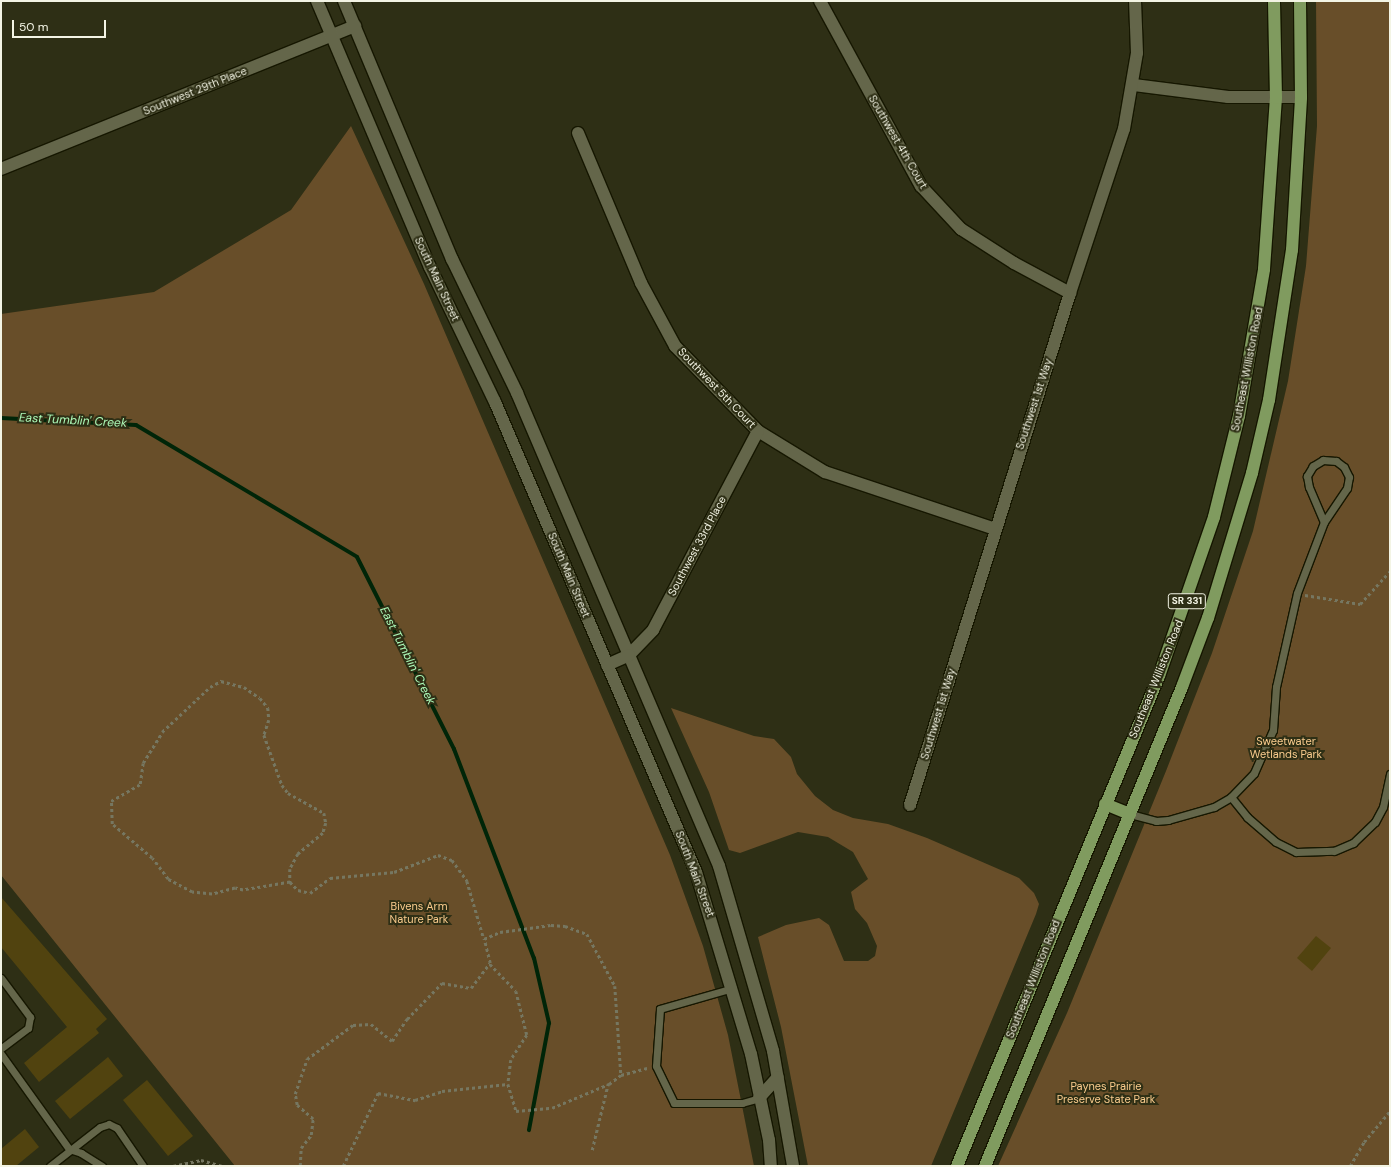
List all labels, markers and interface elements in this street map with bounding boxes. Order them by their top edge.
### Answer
scale bar [14,12,108,38]
text: 50 m [19,19,48,35]
street label: Southwest 29th Place [141,64,249,118]
street label: Southwest 4th Court [866,93,930,191]
street label: South Main Street [412,235,462,323]
street label: Southeast Williston Road [1228,306,1266,432]
street label: Southwest 5th Court [675,345,759,431]
street label: Southwest 1st Way [1013,357,1055,451]
water label: East Tumblin' Creek [19,411,127,431]
street label: Southwest 33rd Place [665,494,729,598]
street label: South Main Street [545,531,593,619]
road number: SR 331 [1167,593,1207,609]
water label: East Tumblin' Creek [376,605,438,707]
street label: Southeast Williston Road [1126,618,1186,740]
street label: Southwest 1st Way [918,667,958,761]
park label: Sweetwater Wetlands Park [1250,735,1322,761]
street label: South Main Street [673,829,717,919]
park label: Bivens Arm Nature Park [390,900,448,926]
street label: Southeast Williston Road [1003,918,1063,1040]
park label: Paynes Prairie Preserve State Park [1057,1080,1155,1106]

